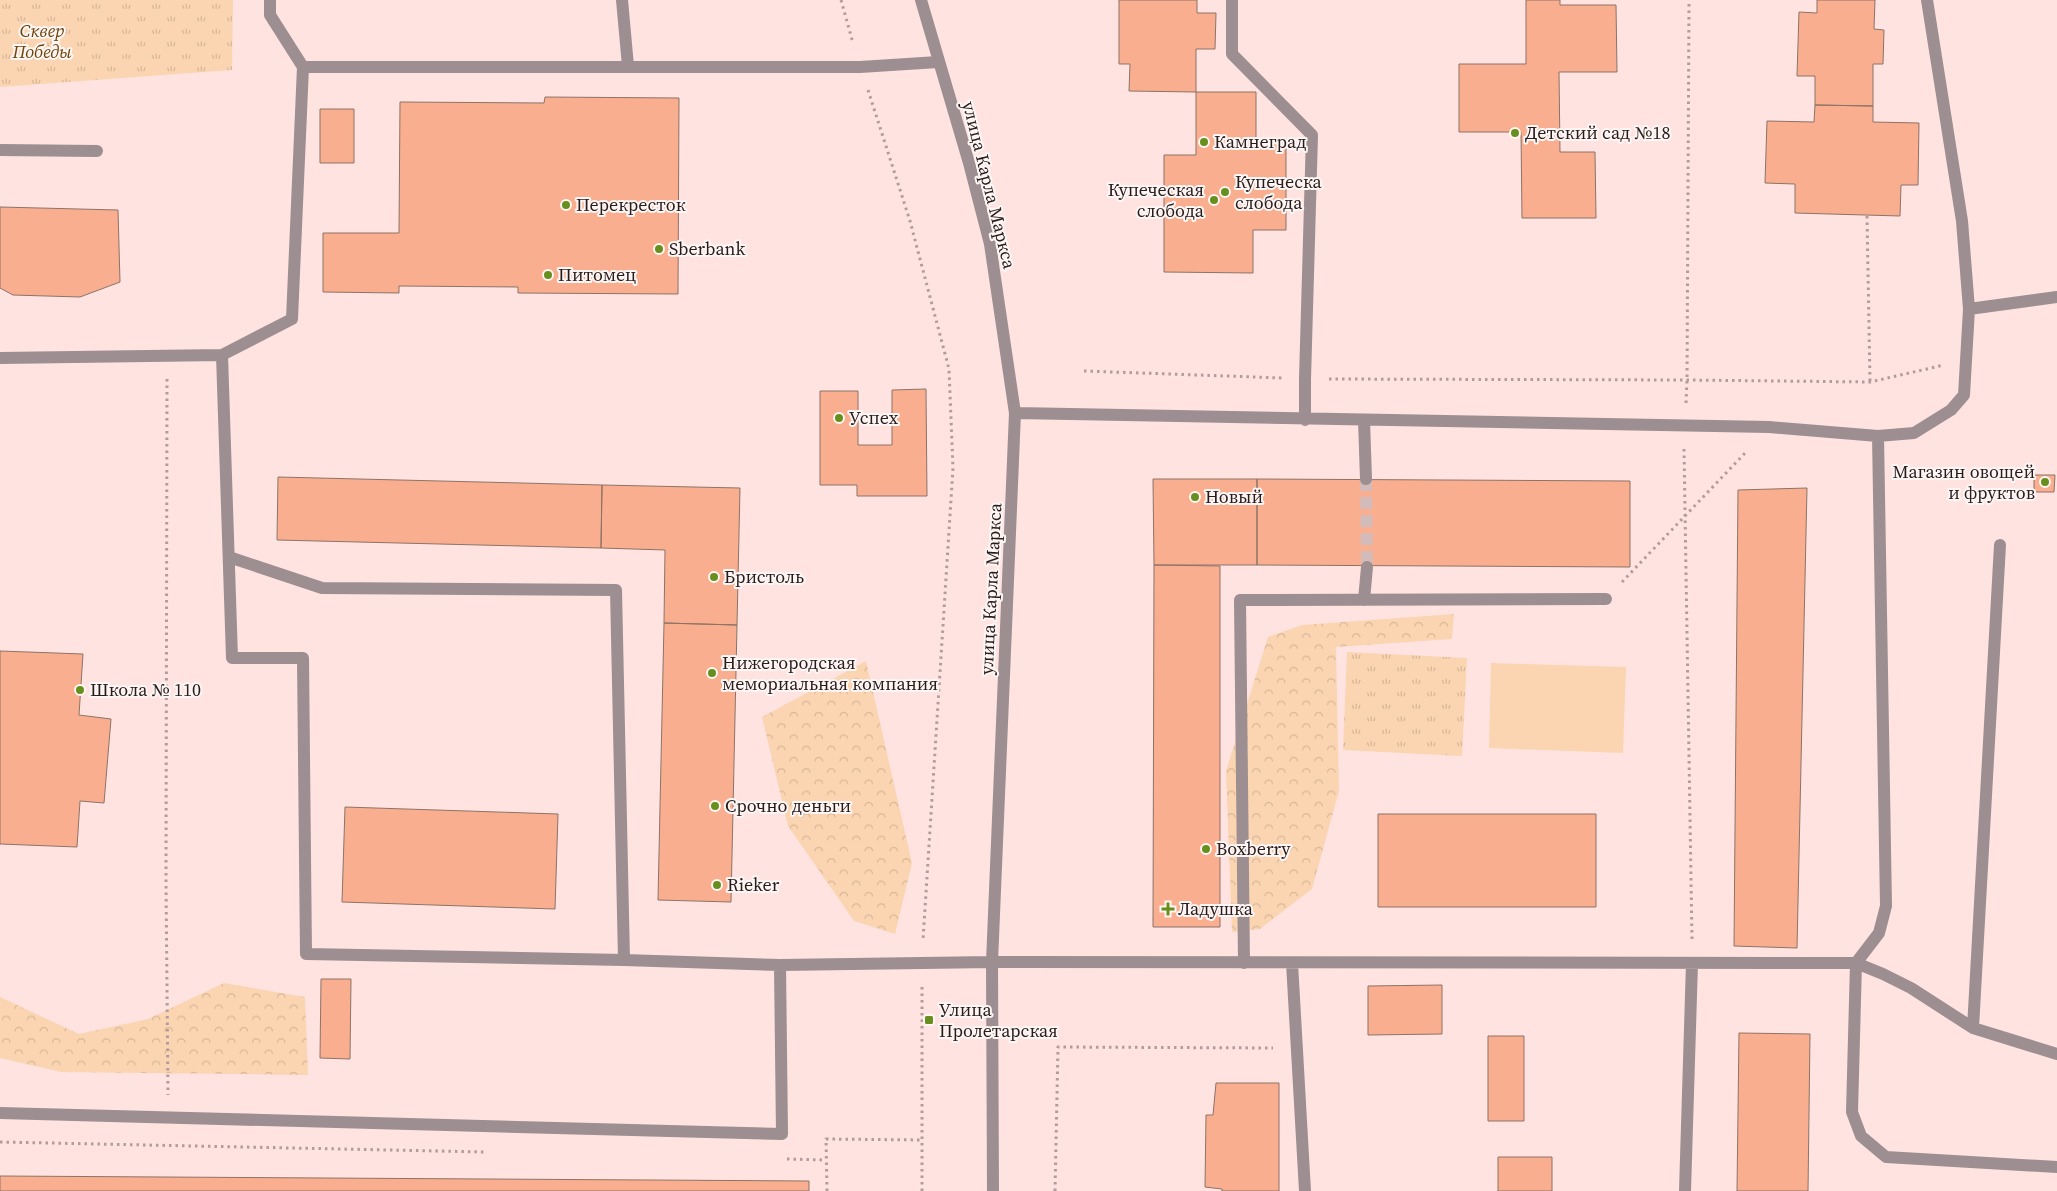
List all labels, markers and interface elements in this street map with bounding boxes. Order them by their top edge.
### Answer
park label: Сквер Победы [11,18,72,64]
street label: улица Карла Маркса [957,98,1023,272]
place label: Детский сад №18 [1525,120,1671,145]
marker: Детский сад №18 [1509,127,1521,139]
place label: Камнеград [1214,129,1306,154]
marker: Камнеград [1198,136,1210,148]
place label: Купеческа слобода [1235,169,1323,215]
place label: Купеческая слобода [1108,177,1205,223]
marker: Купеческа слобода [1219,186,1231,198]
place label: Перекресток [576,192,686,217]
marker: Купеческая слобода [1208,194,1220,206]
marker: Перекресток [560,199,572,211]
place label: Sberbank [669,236,745,261]
marker: Sberbank [653,243,665,255]
place label: Питомец [558,262,636,287]
marker: Питомец [542,269,554,281]
place label: Успех [849,405,899,430]
marker: Успех [833,412,845,424]
place label: Магазин овощей и фруктов [1893,459,2035,505]
marker: Магазин овощей и фруктов [2039,476,2051,488]
place label: Новый [1205,484,1263,509]
marker: Новый [1189,491,1201,503]
street label: улица Карла Маркса [974,502,1008,676]
place label: Бристоль [724,564,804,589]
marker: Бристоль [708,571,720,583]
place label: Нижегородская мемориальная компания [722,650,938,696]
marker: Нижегородская мемориальная компания [706,667,718,679]
place label: Школа № 110 [90,677,201,702]
marker: Школа № 110 [74,684,86,696]
place label: Срочно деньги [725,793,851,818]
marker: Срочно деньги [709,800,721,812]
place label: Boxberry [1216,836,1291,861]
marker: Boxberry [1200,843,1212,855]
place label: Rieker [727,872,780,897]
marker: Rieker [711,879,723,891]
place label: Ладушка [1178,896,1254,921]
marker: Ладушка [1162,903,1174,915]
place label: Улица Пролетарская [939,997,1058,1043]
marker: Улица Пролетарская [923,1014,935,1026]

